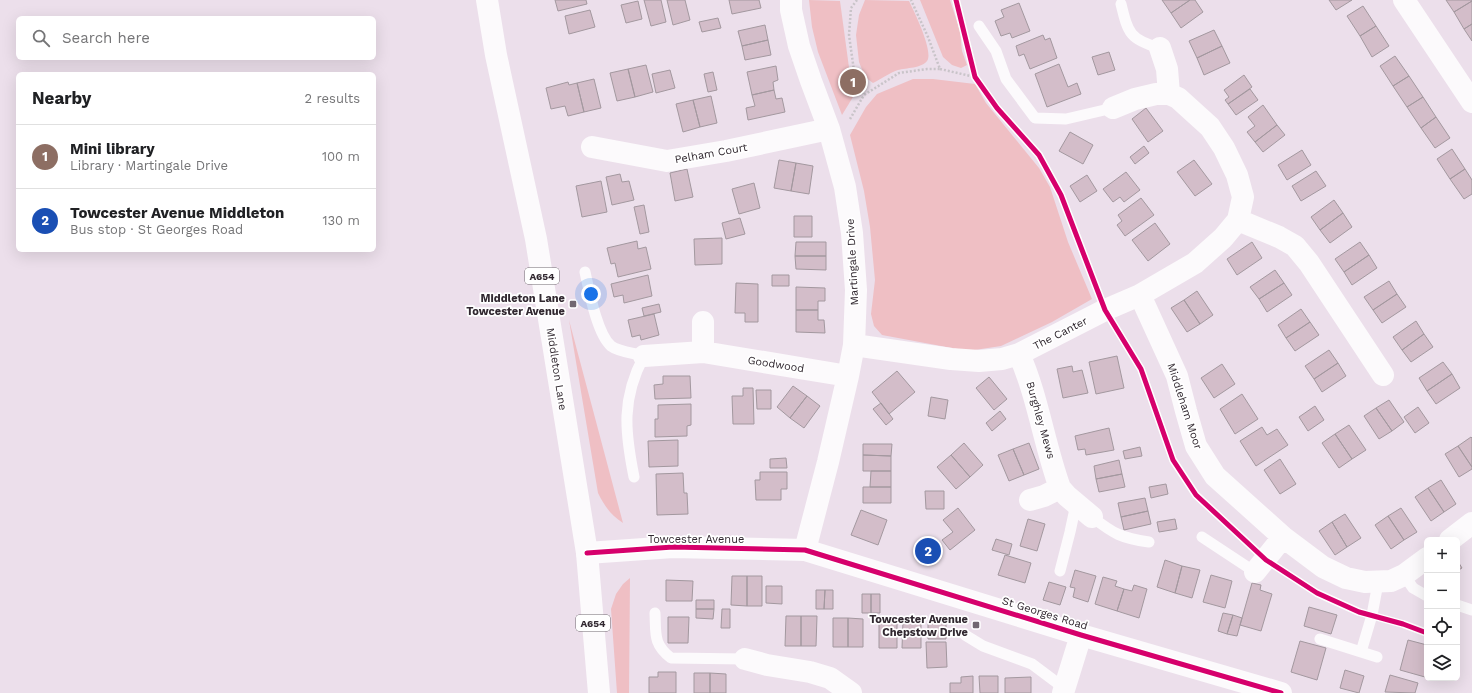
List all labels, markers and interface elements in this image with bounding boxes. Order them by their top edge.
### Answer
search box [16,16,376,60]
icon: search [30,27,52,49]
text: Search here [62,29,150,47]
pin: 1 [840,67,866,97]
text: Nearby [32,88,91,108]
text: 2 results [305,91,360,106]
text: Mini library [70,140,155,158]
street label: Pelham Court [674,141,749,166]
text: 1 [42,149,48,164]
text: 100 m [322,149,360,164]
text: Library · Martingale Drive [70,158,228,173]
text: Towcester Avenue Middleton [70,204,284,222]
text: 2 [41,213,49,228]
text: 130 m [322,213,360,228]
street label: Martingale Drive [844,218,861,306]
text: Bus stop · St Georges Road [70,222,243,237]
road number: A654 [525,268,559,284]
your location [581,284,601,304]
place label: Middleton Lane Towcester Avenue [466,292,565,318]
marker: Middleton Lane Towcester Avenue [568,299,578,309]
street label: The Canter [1031,314,1090,353]
street label: Middleton Lane [544,327,569,411]
street label: Goodwood [747,354,805,375]
street label: Middleham Moor [1164,361,1205,451]
street label: Burghley Mews [1023,380,1058,460]
street label: Towcester Avenue [648,533,744,546]
pin: 2 [915,536,941,566]
map controls [1424,537,1460,681]
button: + [1424,537,1460,573]
button: − [1424,573,1460,609]
street label: St Georges Road [1000,594,1089,633]
button: locate [1424,609,1460,645]
place label: Towcester Avenue Chepstow Drive [869,613,968,639]
road number: A654 [576,615,610,631]
marker: Towcester Avenue Chepstow Drive [971,620,981,630]
button: layers [1424,645,1460,681]

